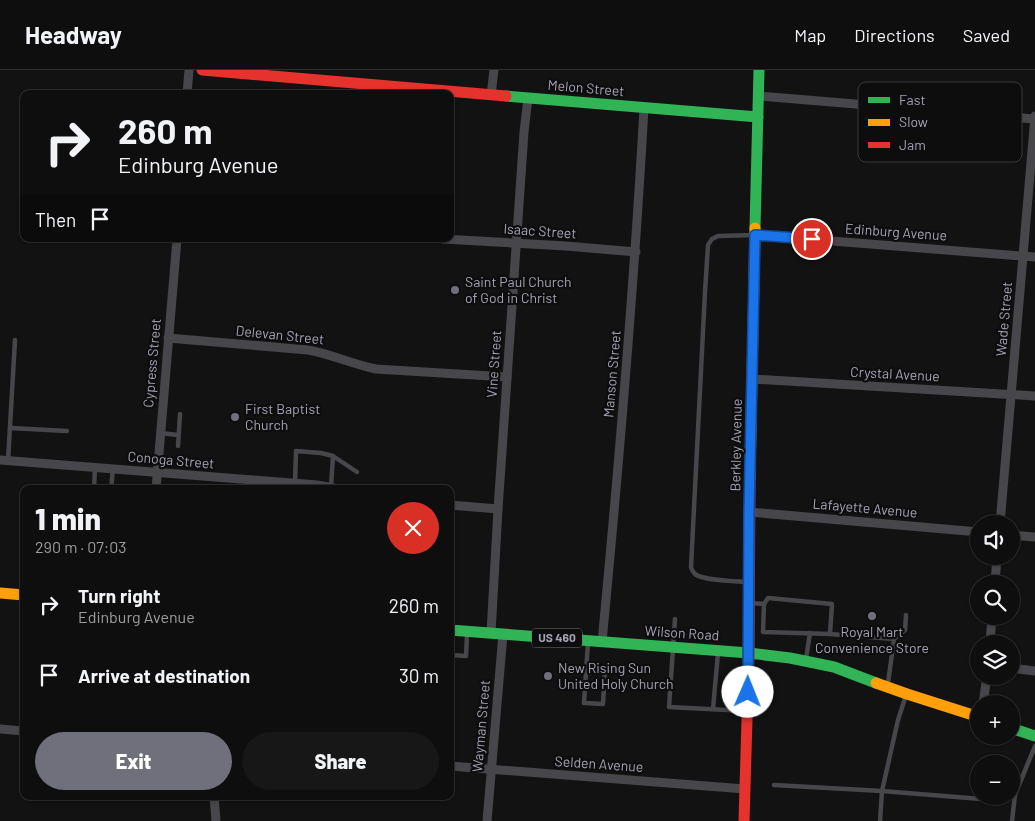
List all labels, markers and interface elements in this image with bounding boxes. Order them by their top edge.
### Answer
text: Headway [25,20,122,49]
text: Map [794,24,826,46]
text: Directions [854,24,935,46]
text: Saved [963,24,1010,46]
street label: Melon Street [547,76,625,99]
legend [858,82,1022,162]
text: Fast [899,91,925,108]
text: 260 m [118,109,213,151]
icon: right [35,110,100,175]
text: Slow [899,113,928,130]
text: Jam [899,136,926,153]
text: Edinburg Avenue [118,151,278,177]
icon: arrive [86,205,114,233]
text: Then [35,208,76,231]
pin [791,218,833,260]
street label: Isaac Street [503,219,577,242]
street label: Edinburg Avenue [845,219,948,244]
icon: arrive [798,225,826,253]
place label: Saint Paul Church of God in Christ [465,273,572,306]
street label: Wade Street [992,281,1015,357]
marker: Saint Paul Church of God in Christ [449,284,461,296]
street label: Cypress Street [139,318,164,408]
street label: Delevan Street [235,321,325,348]
street label: Vine Street [483,330,504,398]
street label: Manson Street [599,330,624,418]
street label: Crystal Avenue [850,363,940,384]
street label: Berkley Avenue [726,399,745,491]
place label: First Baptist Church [245,400,320,433]
marker: First Baptist Church [229,411,241,423]
street label: Conoga Street [127,447,215,472]
street label: Lafayette Avenue [812,494,918,521]
text: 1 min [35,500,101,536]
button: close [387,502,439,554]
map controls [970,515,1020,805]
button: sound [970,515,1020,565]
text: 290 m · 07:03 [35,537,126,556]
button: search [970,575,1020,625]
text: Turn right [78,584,160,607]
icon: right [35,591,63,619]
text: 260 m [389,594,439,617]
text: Edinburg Avenue [78,607,195,626]
marker: Royal Mart Convenience Store [866,610,878,622]
street label: Wilson Road [644,621,720,644]
place label: Royal Mart Convenience Store [815,623,929,656]
road number: US 460 [532,628,582,648]
button: layers [970,635,1020,685]
place label: New Rising Sun United Holy Church [558,659,674,692]
icon: arrive [35,661,63,689]
text: Arrive at destination [78,664,250,687]
text: 30 m [399,664,439,687]
position arrow [721,665,773,717]
marker: New Rising Sun United Holy Church [542,670,554,682]
street label: Wayman Street [468,679,493,773]
button: + [970,695,1020,745]
button: Exit [35,732,232,790]
button: Share [242,732,439,790]
street label: Selden Avenue [554,752,644,775]
button: − [970,755,1020,805]

